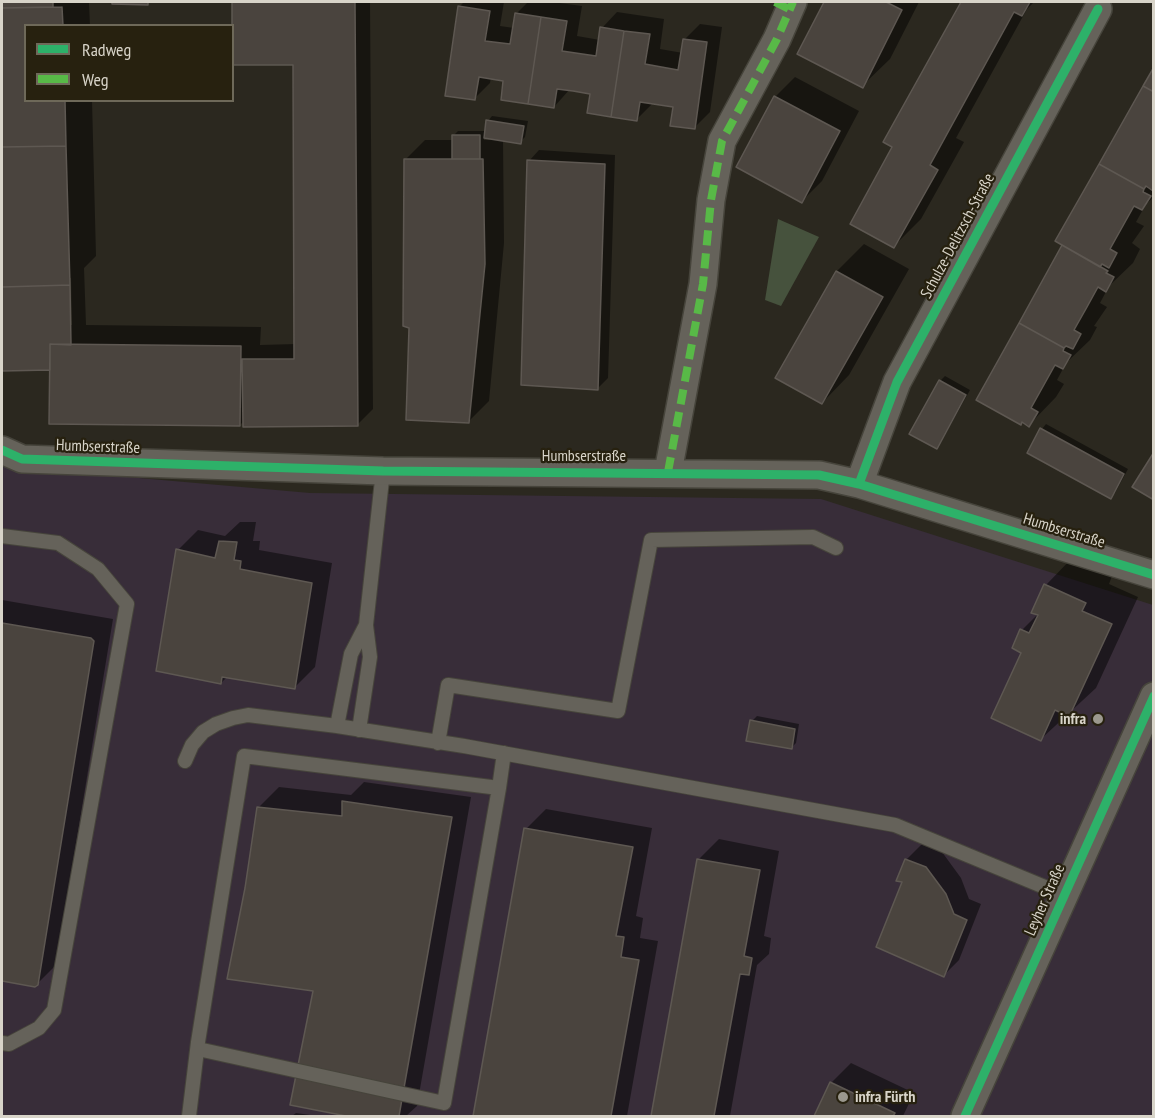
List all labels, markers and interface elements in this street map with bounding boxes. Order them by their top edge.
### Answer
legend [24,24,234,102]
text: Radweg [82,38,131,61]
text: Weg [82,68,109,91]
street label: Schulze-Delitzsch-Straße [917,170,999,302]
street label: Humbserstraße [56,436,140,458]
street label: Humbserstraße [542,446,626,466]
street label: Humbserstraße [1021,509,1107,553]
place label: infra [1060,709,1086,729]
marker: infra [1091,712,1105,726]
street label: Leyher Straße [1021,861,1069,939]
place label: infra Fürth [855,1087,915,1107]
marker: infra Fürth [836,1090,850,1104]

